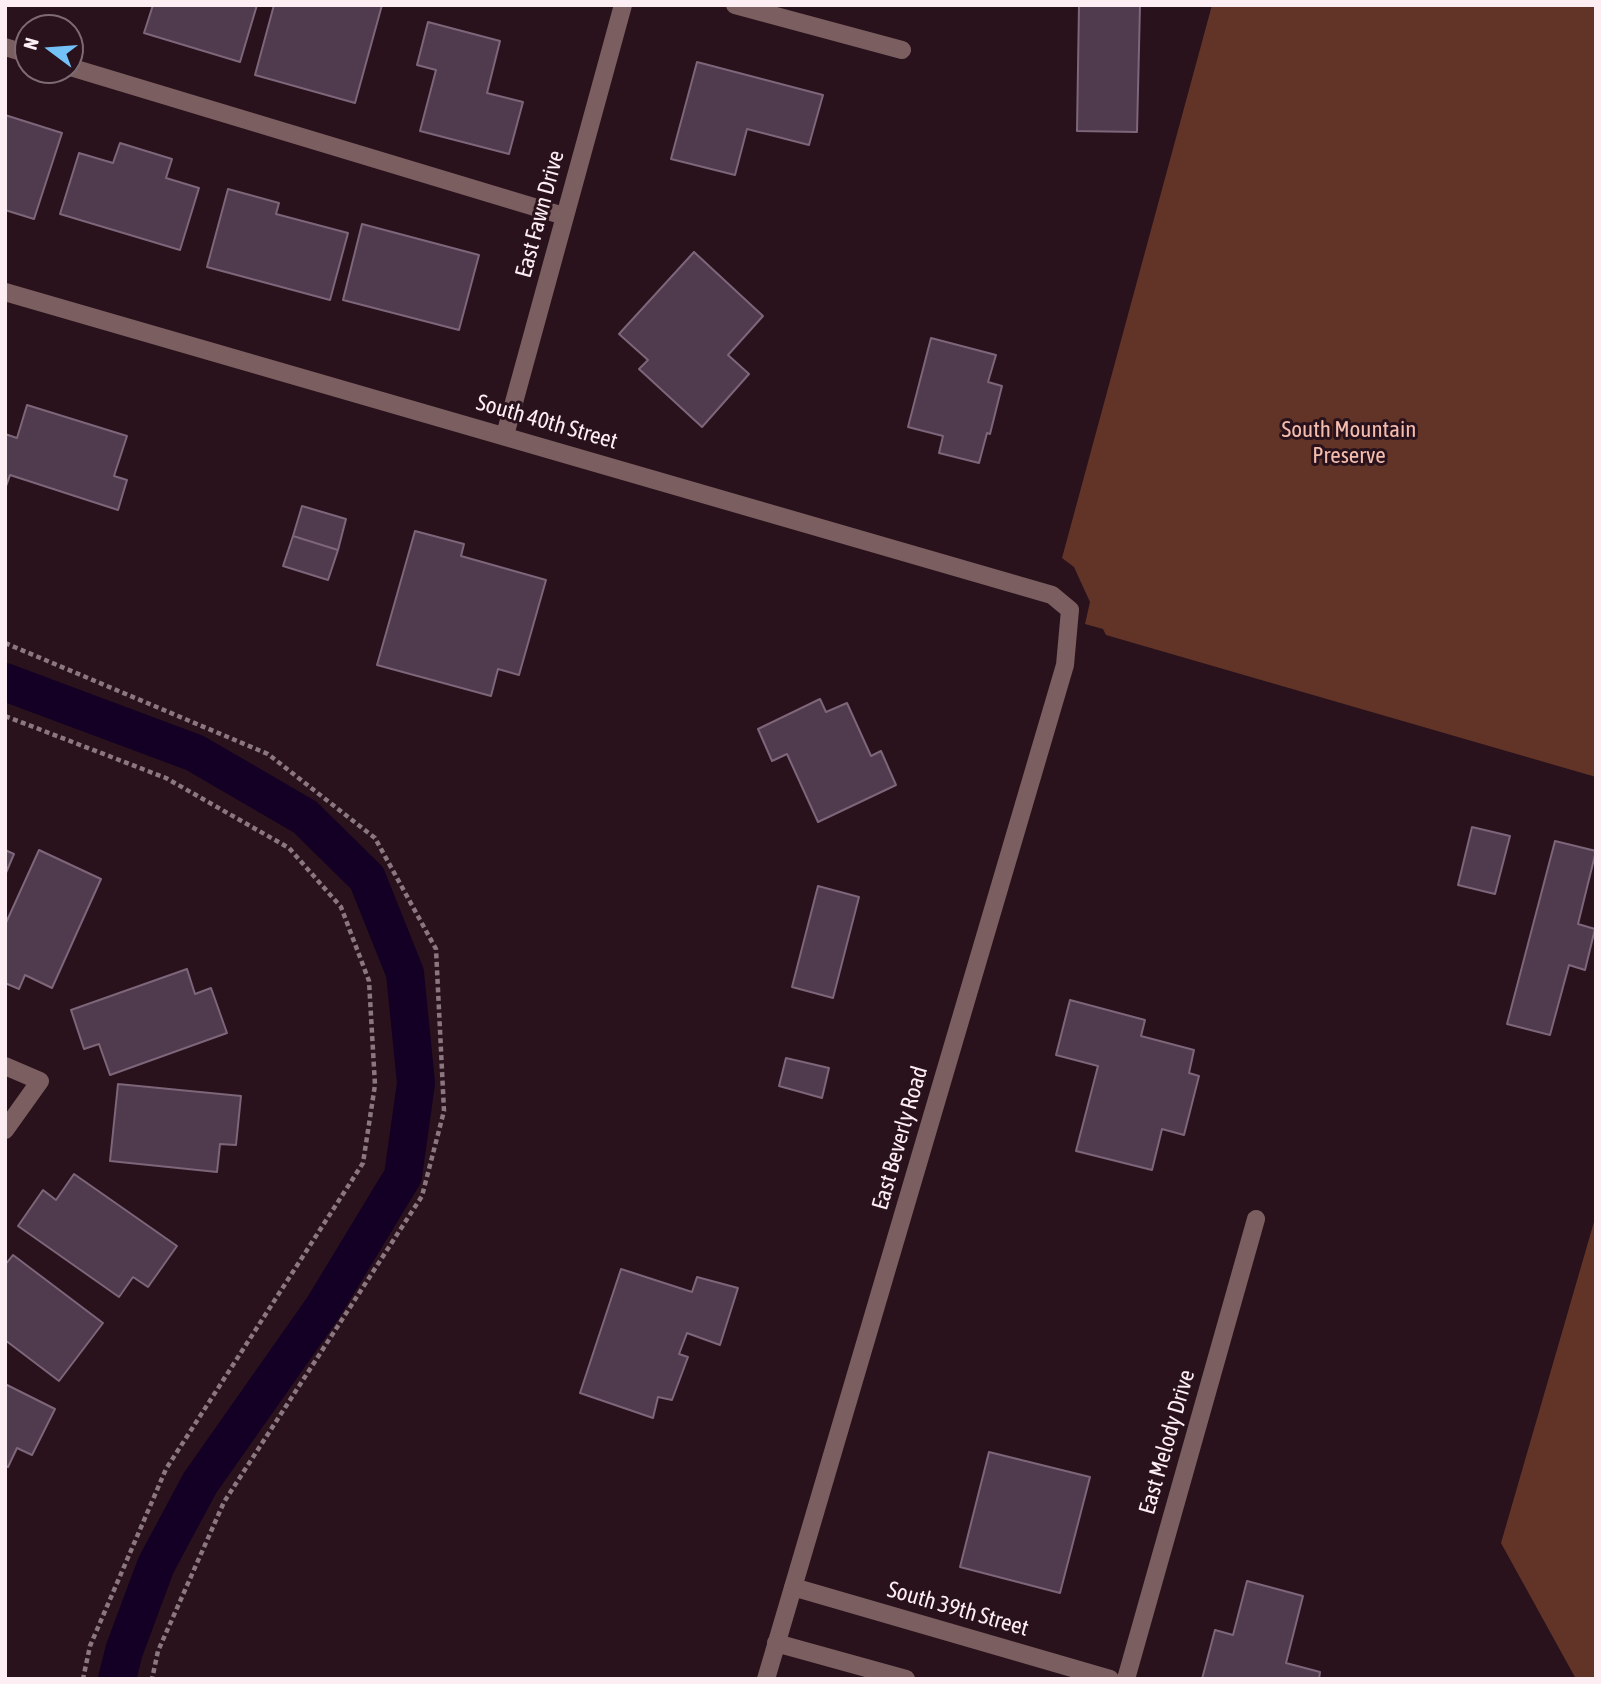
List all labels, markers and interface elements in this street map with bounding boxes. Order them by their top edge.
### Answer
north arrow [14,14,84,84]
text: N [19,35,43,52]
street label: East Fawn Drive [510,147,570,281]
street label: South 40th Street [473,389,621,455]
park label: South Mountain Preserve [1282,416,1416,470]
street label: East Beverly Road [866,1063,934,1213]
street label: East Melody Drive [1133,1367,1201,1517]
street label: South 39th Street [884,1576,1032,1642]

